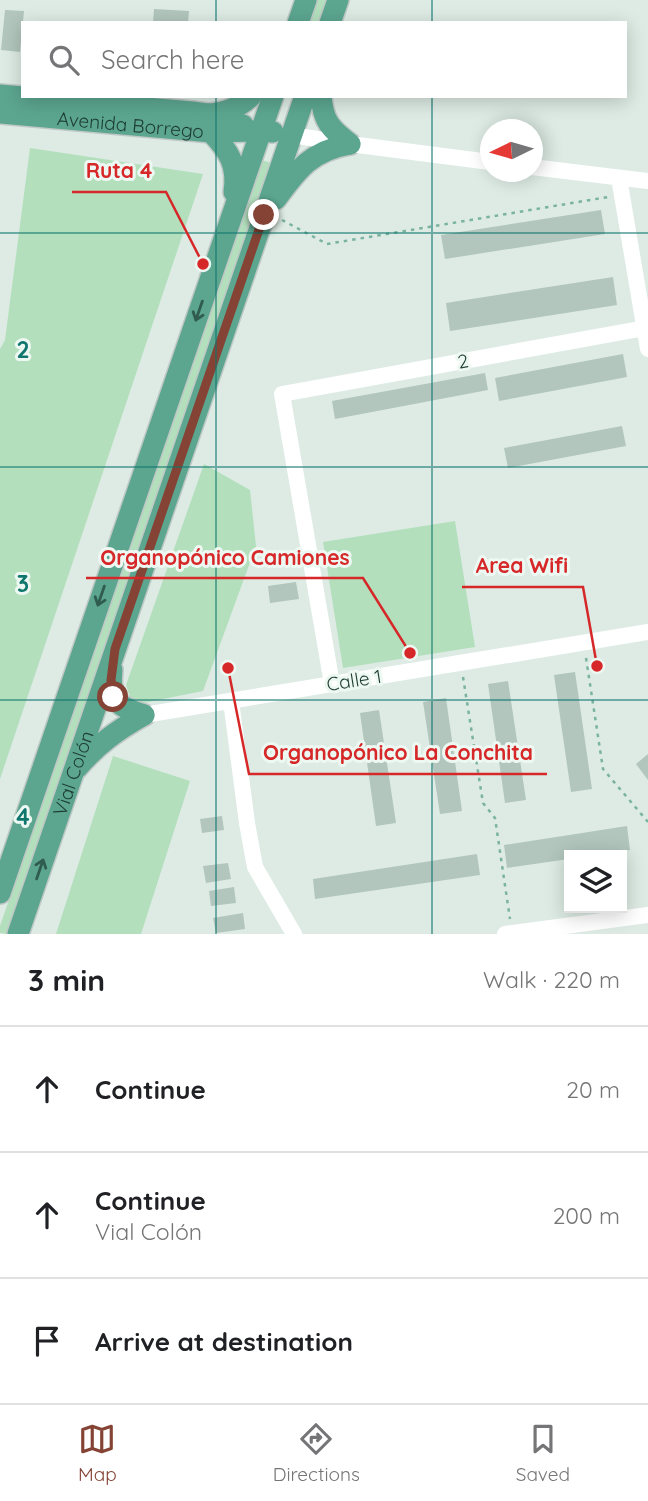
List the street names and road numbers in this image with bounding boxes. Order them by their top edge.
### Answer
street label: Avenida Borrego [56,106,205,143]
street label: 2 [456,348,470,374]
street label: Calle 1 [325,664,383,696]
street label: Vial Colón [47,727,99,819]

